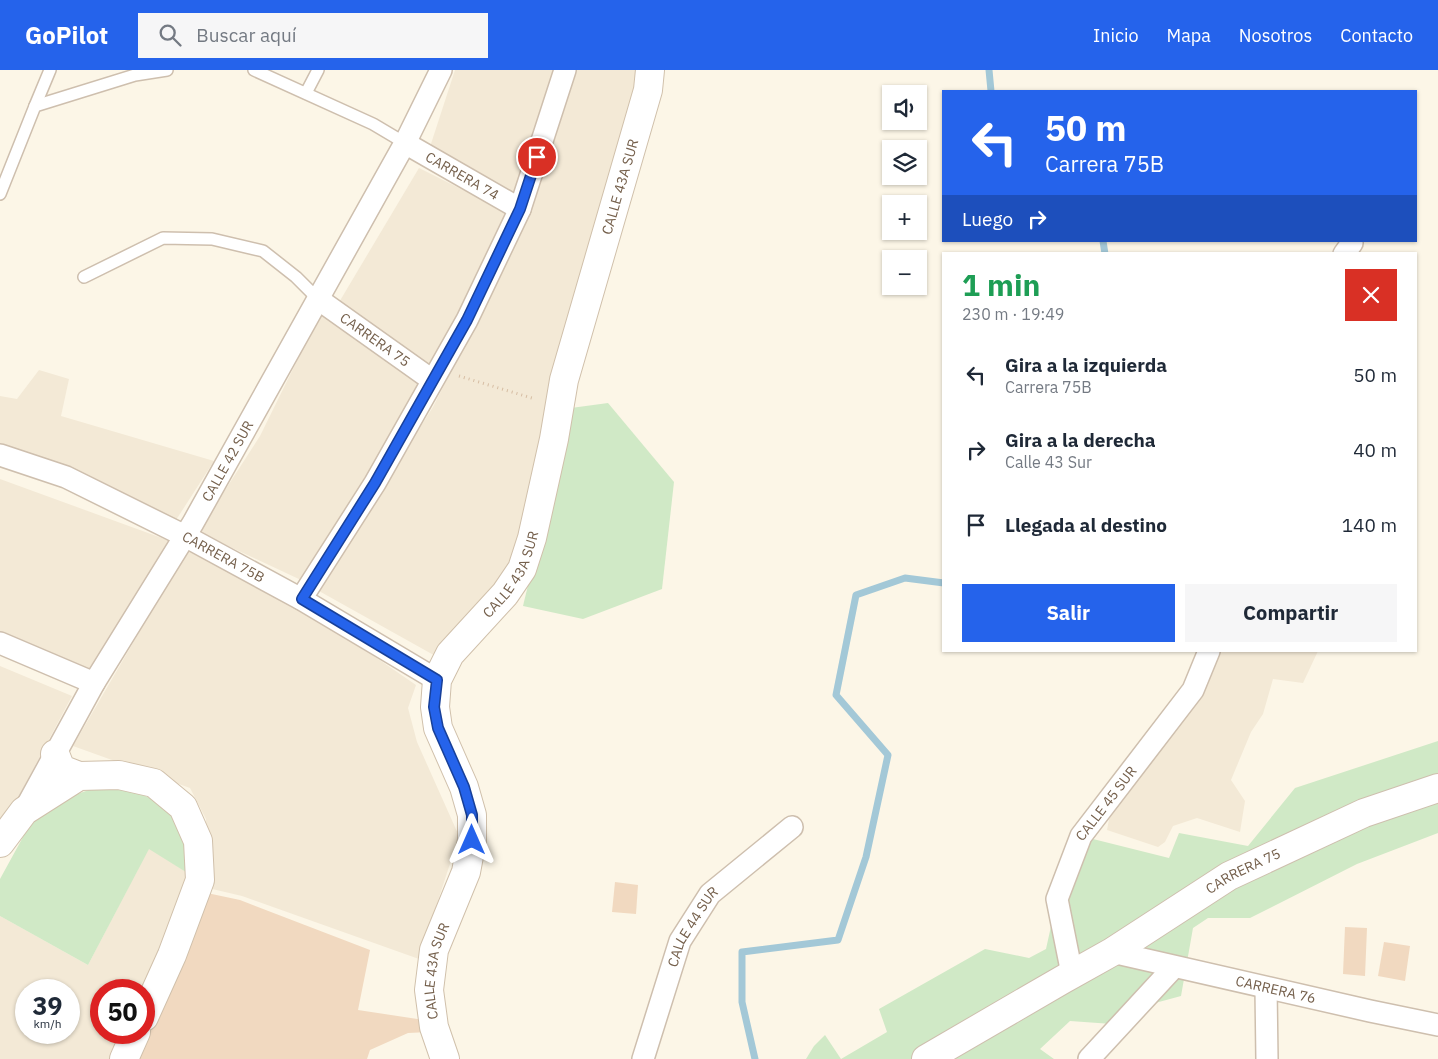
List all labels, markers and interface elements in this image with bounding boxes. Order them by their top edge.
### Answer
search box [138,13,488,58]
text: GoPilot [25,19,108,51]
icon: search [156,21,184,49]
text: Buscar aquí [196,23,297,47]
text: Inicio [1093,24,1139,47]
text: Mapa [1167,24,1211,47]
text: Nosotros [1239,24,1312,47]
text: Contacto [1340,24,1413,47]
map controls [882,85,927,295]
button: sound [882,85,927,130]
text: 50 m [1045,105,1127,151]
icon: left [962,110,1027,175]
pin [516,136,558,178]
street label: CALLE 43A SUR [598,137,642,237]
button: layers [882,140,927,185]
icon: arrive [523,143,551,171]
street label: CARRERA 74 [422,148,502,204]
text: Carrera 75B [1045,149,1164,178]
button: + [882,195,927,240]
icon: right [1023,205,1051,233]
text: Luego [962,207,1013,231]
button: − [882,250,927,295]
text: 1 min [962,265,1040,304]
button: close [1345,269,1397,321]
text: 230 m · 19:49 [962,304,1064,324]
street label: CARRERA 75 [336,308,414,371]
text: Gira a la izquierda [1005,353,1167,377]
icon: left [962,361,990,389]
text: 50 m [1353,363,1397,387]
text: Carrera 75B [1005,377,1092,397]
street label: CALLE 42 SUR [198,417,257,505]
text: Gira a la derecha [1005,428,1156,452]
icon: right [962,436,990,464]
text: 40 m [1353,438,1397,462]
text: Calle 43 Sur [1005,452,1092,472]
icon: arrive [962,511,990,539]
text: Llegada al destino [1005,513,1167,537]
text: 140 m [1342,513,1397,537]
street label: CARRERA 75B [179,527,268,586]
street label: CALLE 43A SUR [479,529,542,622]
button: Salir [962,584,1175,642]
button: Compartir [1185,584,1397,642]
street label: CALLE 45 SUR [1072,762,1141,845]
position arrow [445,813,497,865]
street label: CARRERA 75 [1202,844,1283,898]
street label: CALLE 44 SUR [663,882,722,969]
street label: CALLE 43A SUR [420,920,453,1021]
street label: CARRERA 76 [1234,972,1318,1007]
speed limit sign: 50 [90,979,155,1044]
text: 39 [32,989,63,1022]
text: km/h [33,1016,62,1031]

